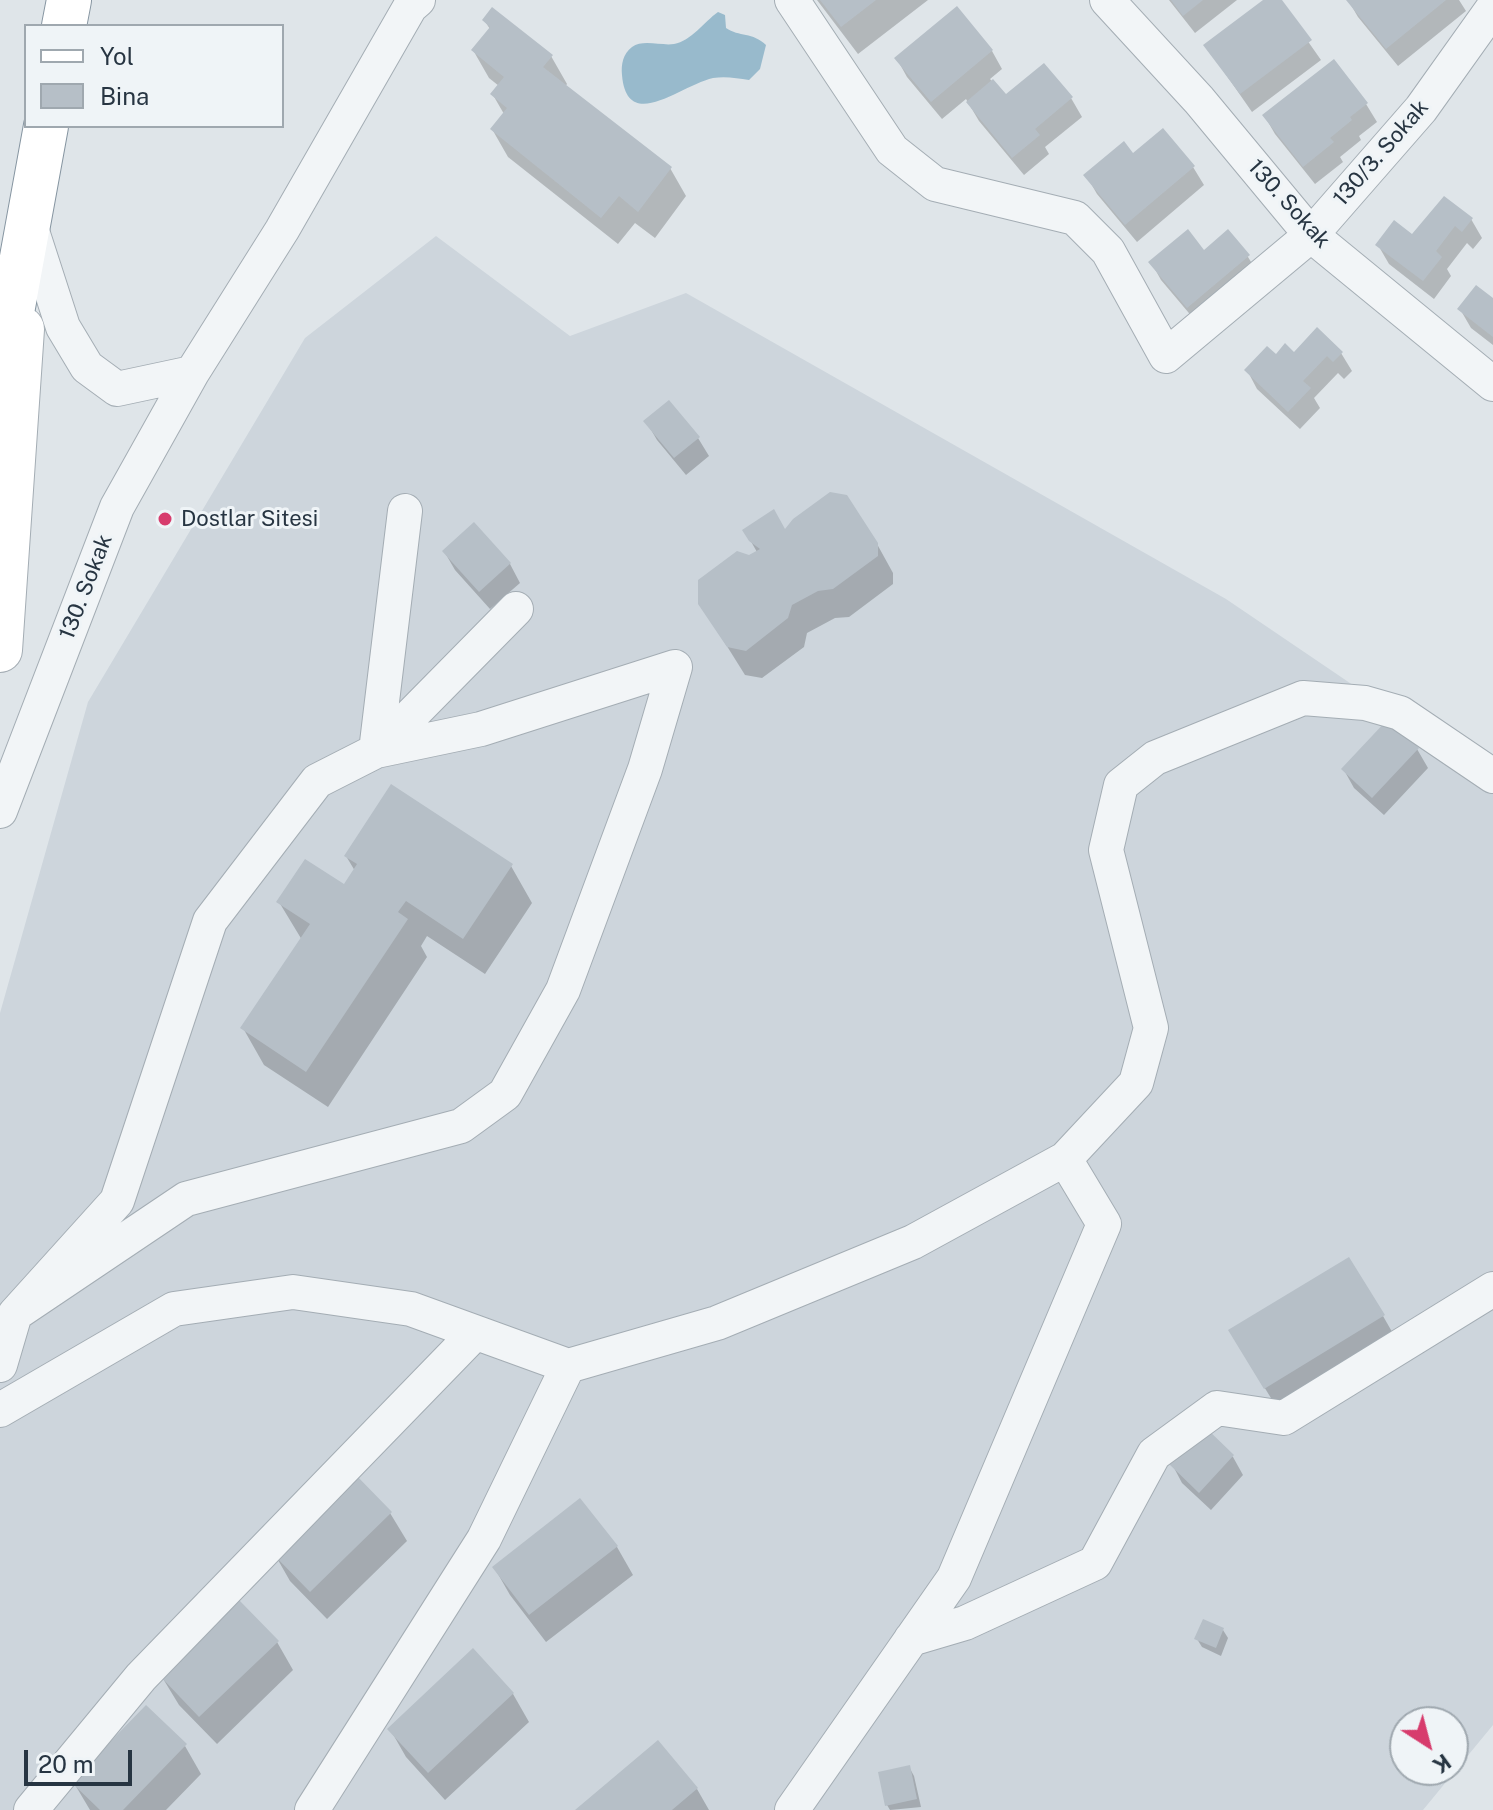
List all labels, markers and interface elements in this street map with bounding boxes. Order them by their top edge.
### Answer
legend [24,24,284,128]
text: Yol [100,42,134,70]
text: Bina [100,82,149,110]
street label: 130/3. Sokak [1328,95,1434,211]
street label: 130. Sokak [1242,154,1336,254]
place label: Dostlar Sitesi [181,506,318,532]
marker: Dostlar Sitesi [156,510,174,528]
street label: 130. Sokak [54,531,118,643]
north arrow [1389,1706,1469,1786]
scale bar [28,1734,136,1784]
text: K [1428,1749,1456,1779]
text: 20 m [38,1750,94,1778]

